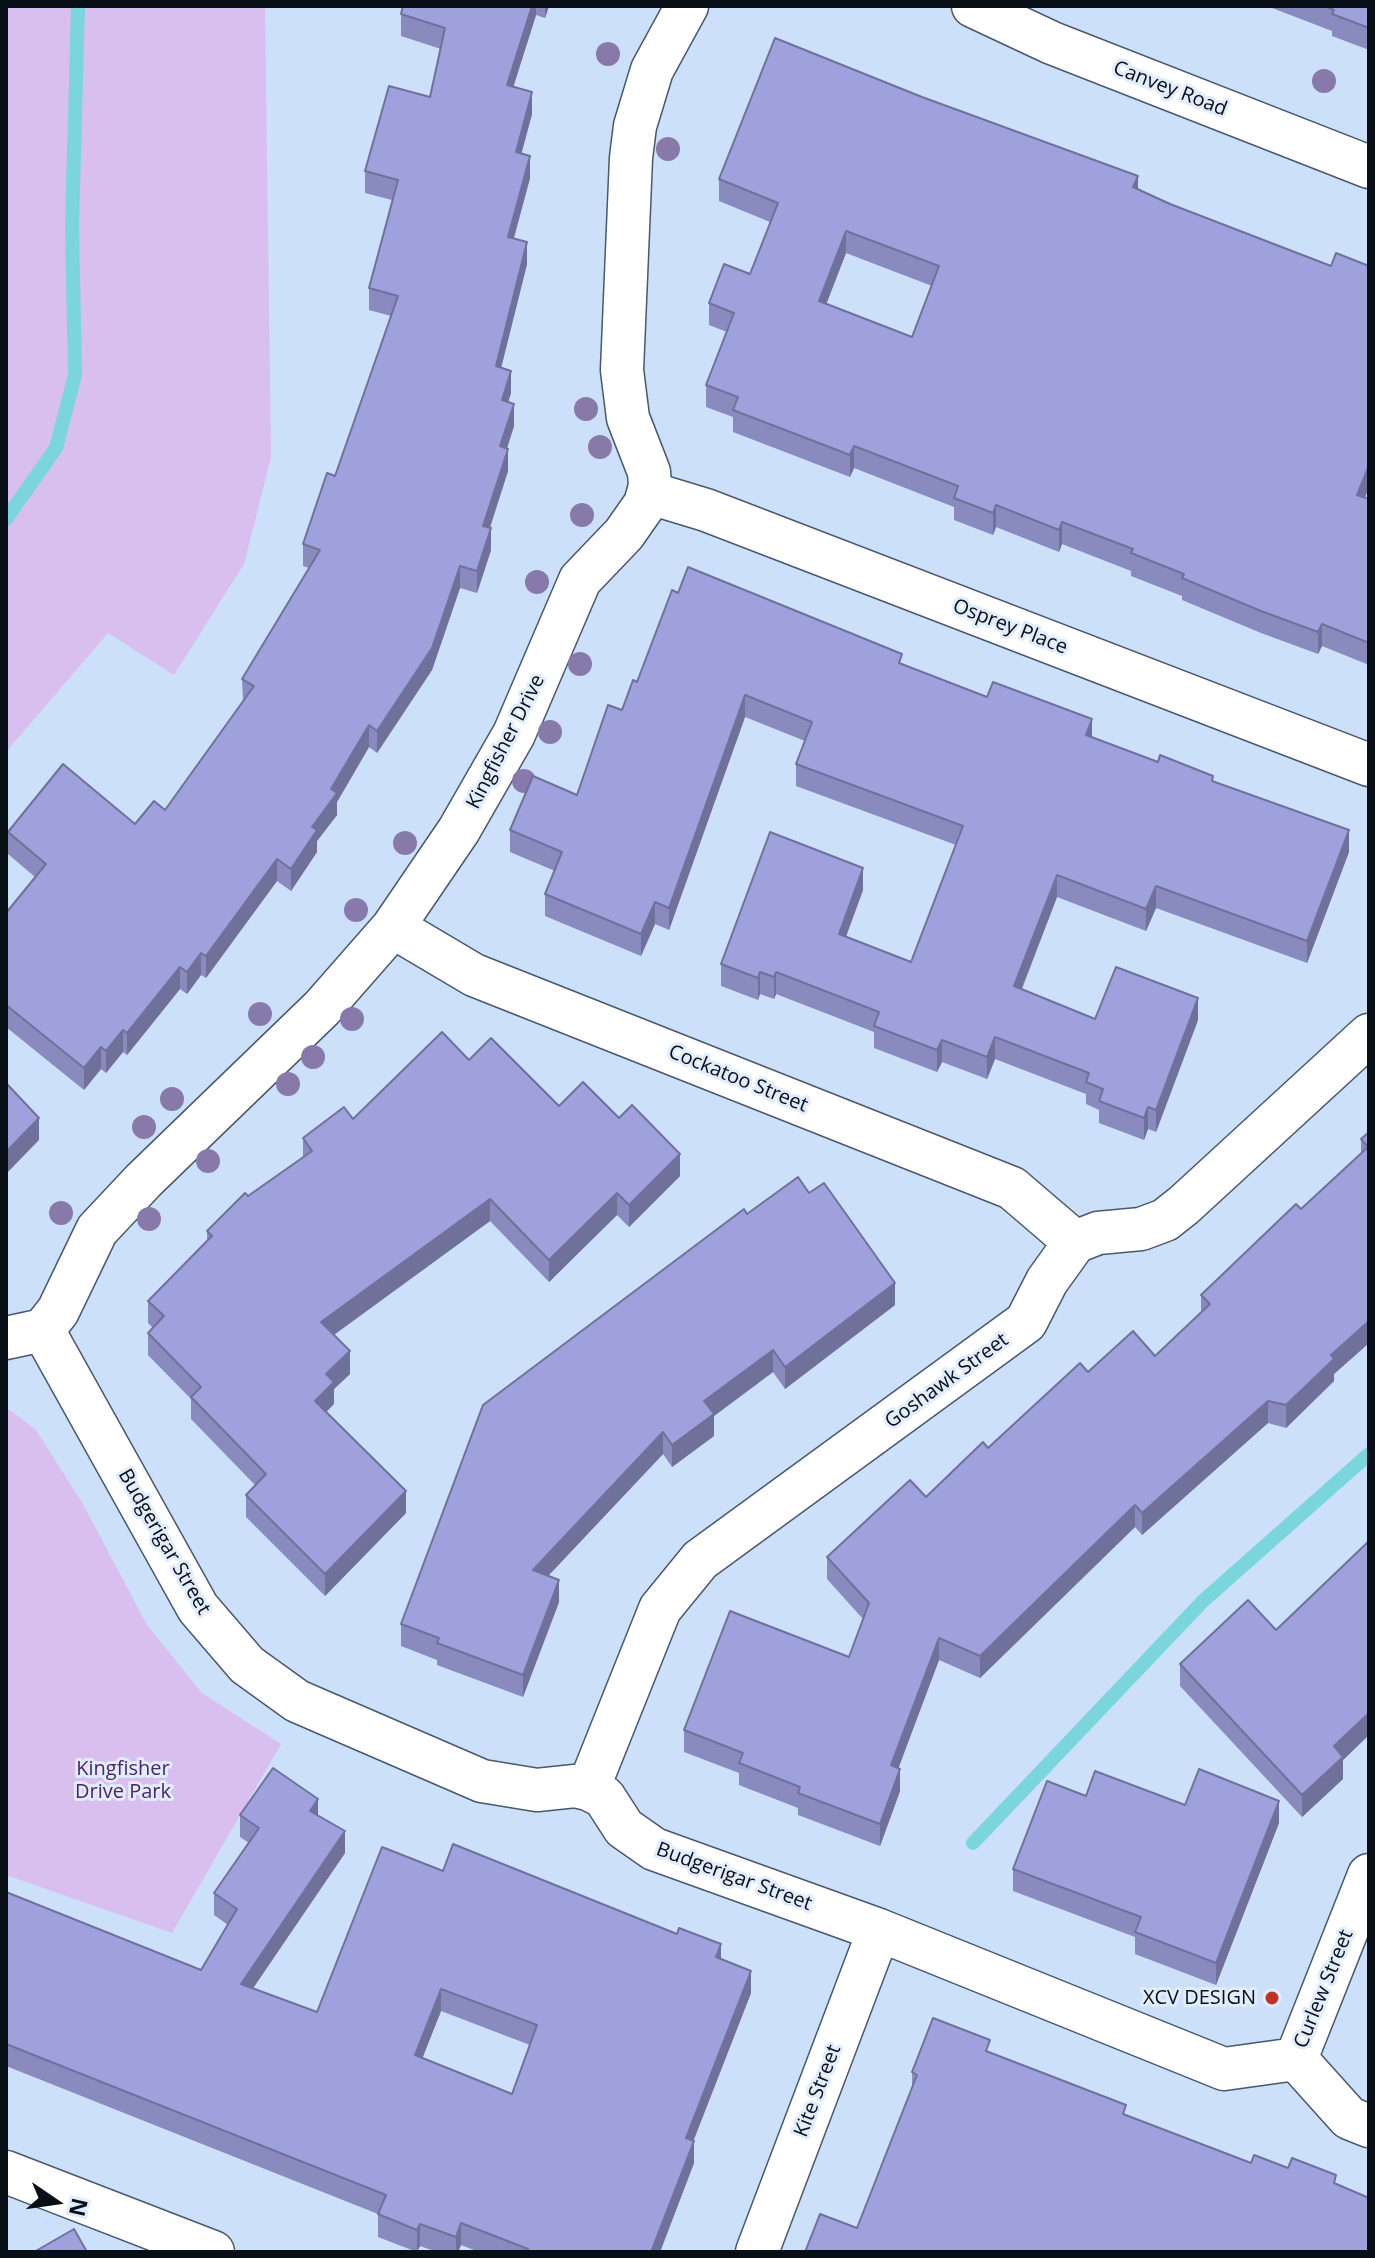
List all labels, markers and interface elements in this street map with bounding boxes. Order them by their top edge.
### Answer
street label: Canvey Road [1110,56,1230,122]
street label: Osprey Place [949,594,1071,660]
street label: Kingfisher Drive [462,671,550,813]
street label: Cockatoo Street [665,1040,811,1118]
street label: Goshawk Street [881,1328,1013,1434]
street label: Budgerigar Street [113,1465,215,1619]
park label: Kingfisher Drive Park [75,1757,171,1804]
street label: Budgerigar Street [653,1838,815,1916]
street label: Curlew Street [1289,1926,1359,2052]
place label: XCV DESIGN [1143,1986,1256,2010]
marker: XCV DESIGN [1263,1989,1281,2007]
street label: Kite Street [789,2042,847,2140]
north arrow [16,2162,96,2242]
text: N [63,2195,96,2219]

